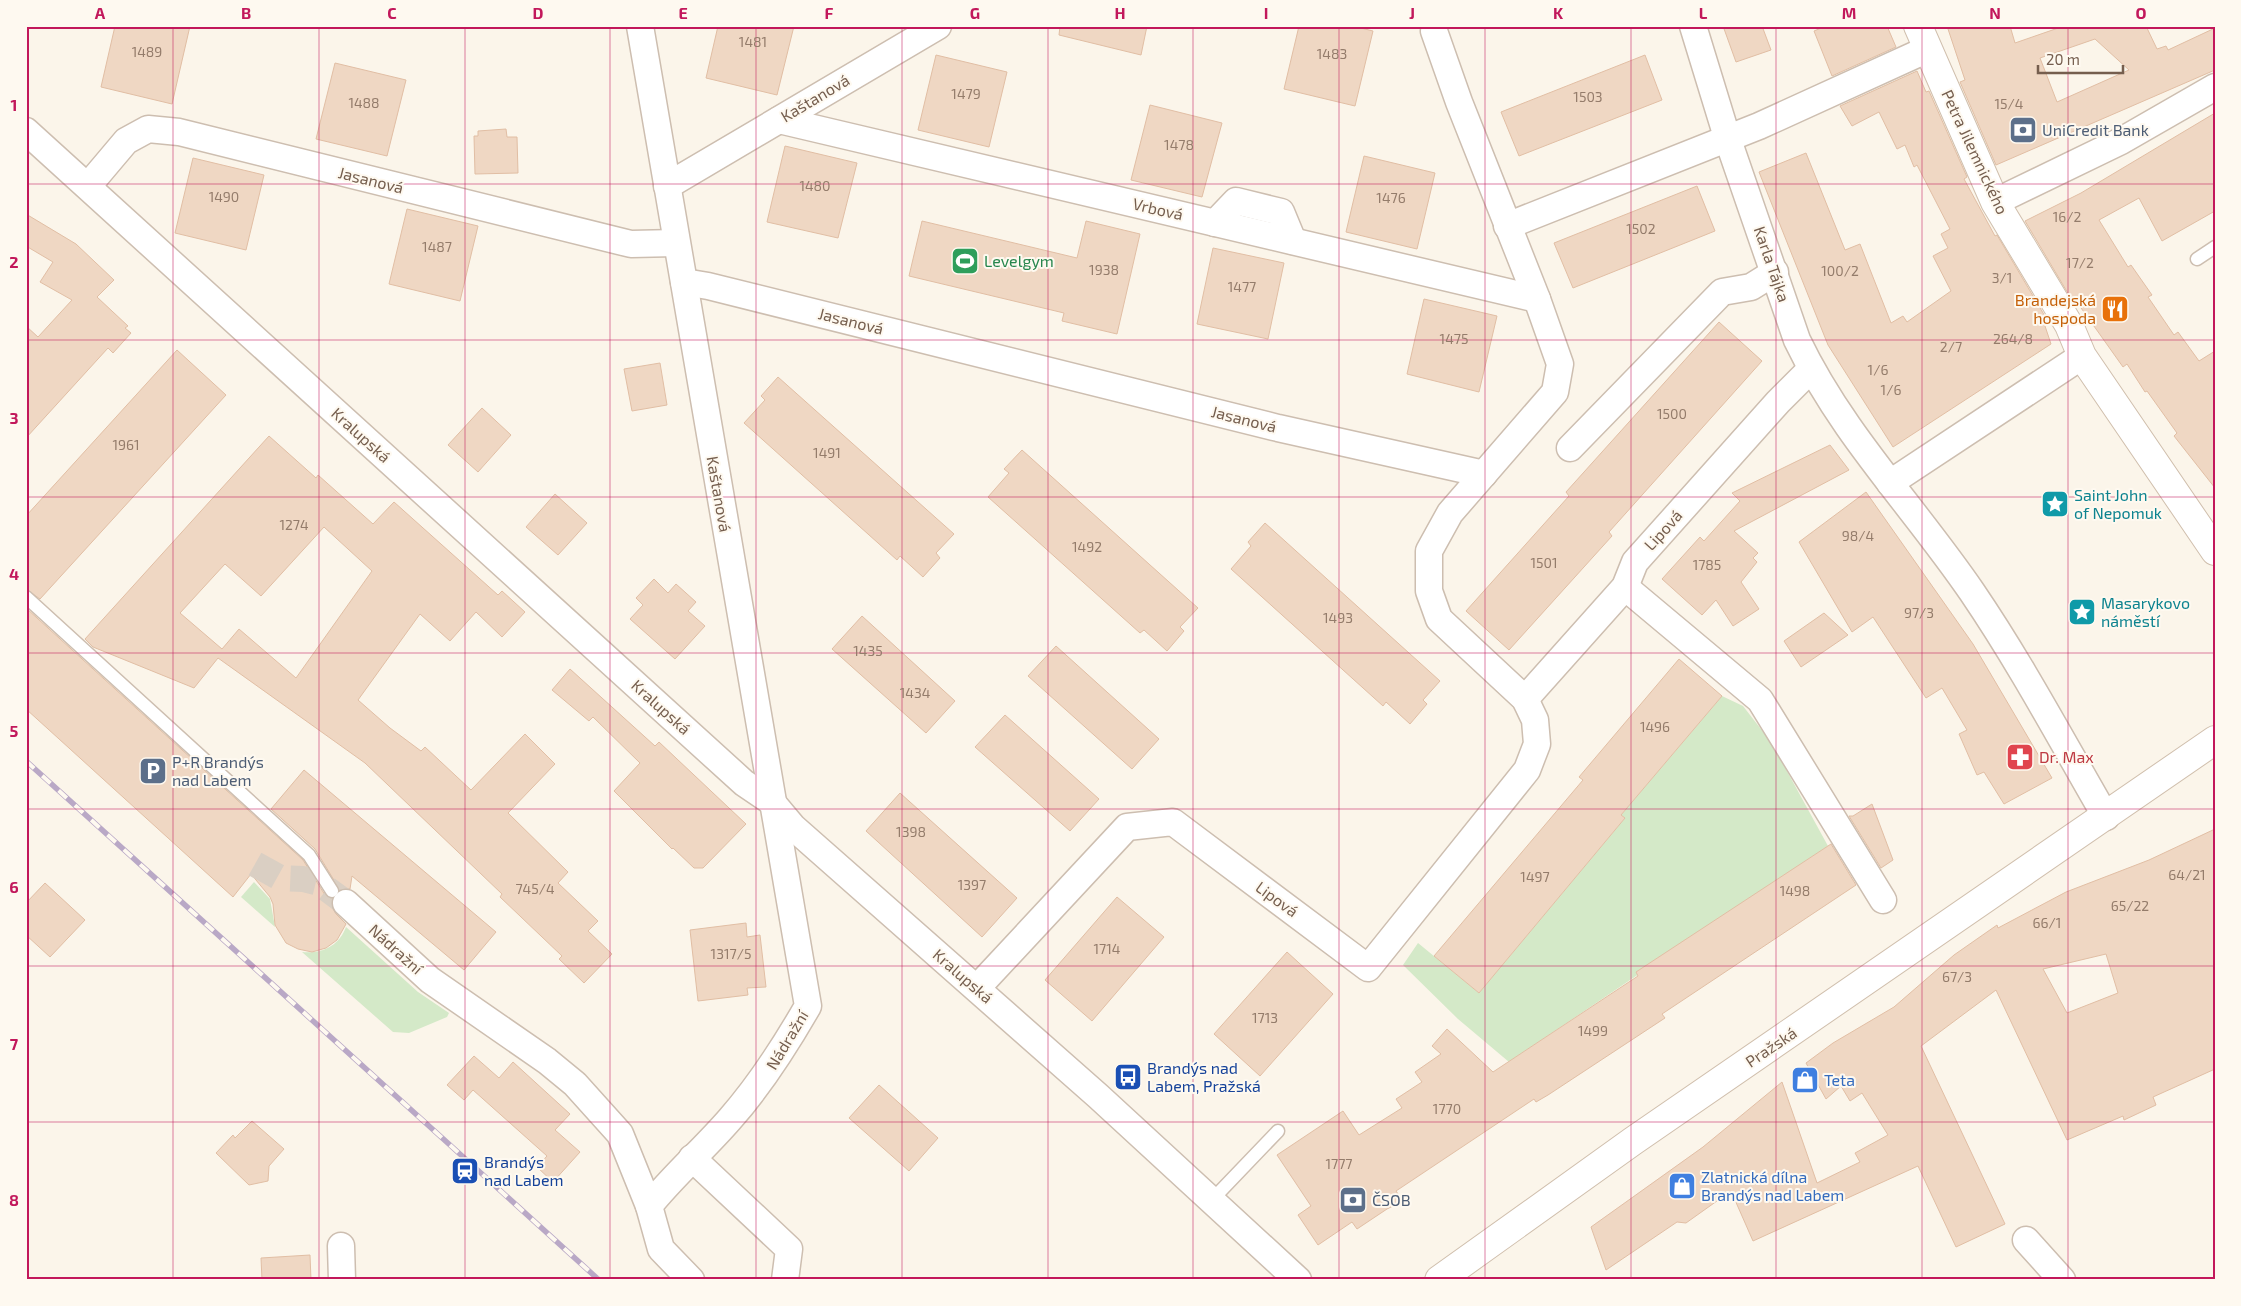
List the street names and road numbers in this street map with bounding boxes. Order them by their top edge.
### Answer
street label: Kaštanová [777,70,853,125]
street label: Petra Jilemnického [1938,86,2013,217]
street label: Jasanová [337,162,406,197]
street label: Vrbová [1131,194,1185,224]
street label: Karla Tájka [1750,223,1794,305]
street label: Jasanová [817,303,886,338]
street label: Jasanová [1210,401,1279,436]
street label: Kralupská [328,403,395,466]
street label: Kaštanová [703,454,736,533]
street label: Lipová [1640,506,1686,554]
street label: Kralupská [628,675,695,738]
street label: Lipová [1252,877,1302,920]
street label: Nádražní [366,920,428,978]
street label: Kralupská [930,945,997,1007]
street label: Nádražní [761,1006,812,1073]
street label: Pražská [1741,1023,1800,1071]

